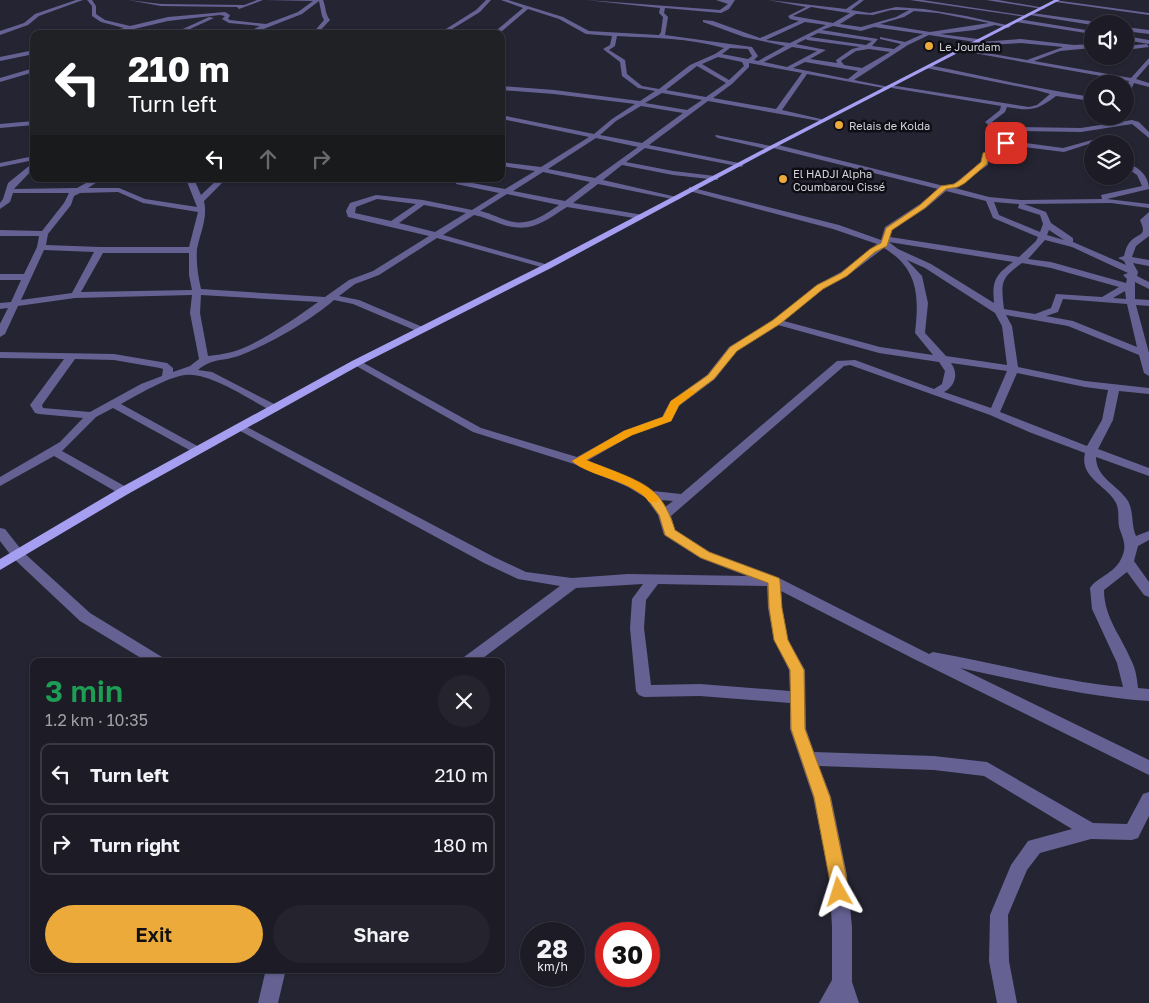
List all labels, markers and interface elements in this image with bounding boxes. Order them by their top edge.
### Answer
map controls [1084,15,1134,185]
button: sound [1084,15,1134,65]
marker: Le Jourdam [923,40,935,52]
place label: Le Jourdam [939,40,1001,53]
text: 210 m [128,48,230,90]
icon: left [45,50,110,115]
button: search [1084,75,1134,125]
text: Turn left [128,90,217,117]
marker: Relais de Kolda [833,119,845,131]
place label: Relais de Kolda [849,119,930,132]
pin [985,122,1027,164]
icon: arrive [992,129,1020,157]
button: layers [1084,135,1134,185]
icon: left [201,145,229,173]
icon: ahead [254,145,282,173]
icon: right [307,145,335,173]
place label: El HADJI Alpha Coumbarou Cissé [793,167,885,193]
marker: El HADJI Alpha Coumbarou Cissé [777,173,789,185]
text: 3 min [45,673,123,709]
button: close [438,675,490,727]
text: 1.2 km · 10:35 [45,710,148,730]
icon: left [47,760,75,788]
text: Turn left [90,763,169,786]
text: 210 m [434,763,488,786]
icon: right [47,830,75,858]
text: Turn right [90,833,180,856]
text: 180 m [434,833,488,856]
position arrow [812,865,864,917]
button: Exit [45,905,263,963]
button: Share [273,905,490,963]
speed limit sign: 30 [595,922,660,987]
text: 28 [537,933,568,964]
text: km/h [537,959,568,974]

